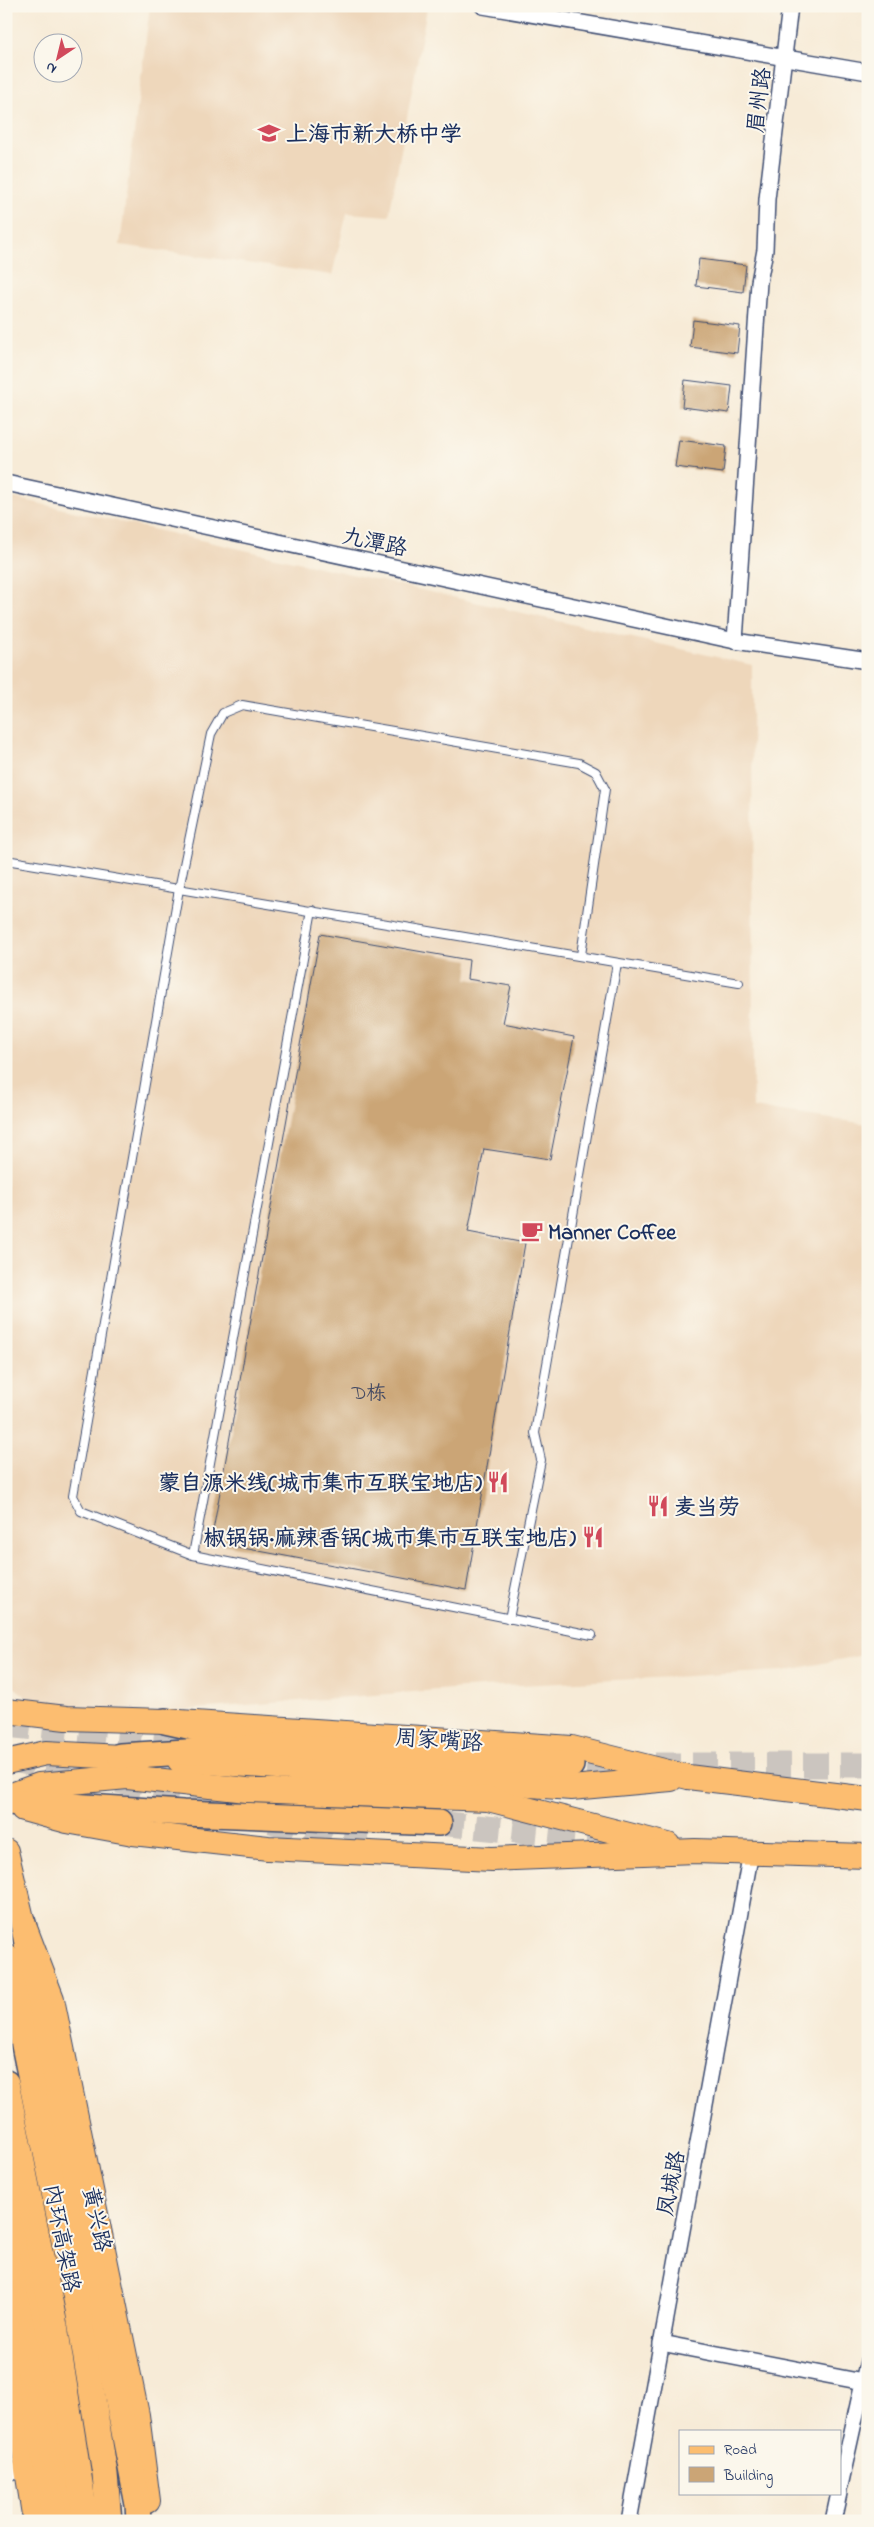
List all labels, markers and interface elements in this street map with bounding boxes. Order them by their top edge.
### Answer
north arrow [32,32,82,82]
text: N [42,56,61,79]
street label: 眉州路 [741,66,781,135]
school or university icon: 上海市新大桥中学 [256,120,282,146]
place label: 上海市新大桥中学 [286,120,462,152]
street label: 九潭路 [339,521,410,566]
cafe icon: Manner Coffee [519,1218,545,1244]
place label: Manner Coffee [548,1218,677,1250]
house number: D栋 [351,1380,386,1409]
place label: 蒙自源米线(城市集市互联宝地店) [158,1469,483,1501]
restaurant icon: 蒙自源米线(城市集市互联宝地店) [485,1469,511,1495]
restaurant icon: 麦当劳 [645,1493,671,1519]
place label: 麦当劳 [674,1493,740,1525]
place label: 椒锅锅·麻辣香锅(城市集市互联宝地店) [204,1524,577,1556]
restaurant icon: 椒锅锅·麻辣香锅(城市集市互联宝地店) [580,1524,606,1550]
street label: 周家嘴路 [394,1723,484,1761]
street label: 凤城路 [651,2148,695,2219]
street label: 内环高架路 [34,2182,86,2296]
street label: 黄兴路 [73,2184,118,2255]
legend [679,2430,842,2494]
text: Road [724,2439,757,2461]
text: Building [723,2465,773,2488]

